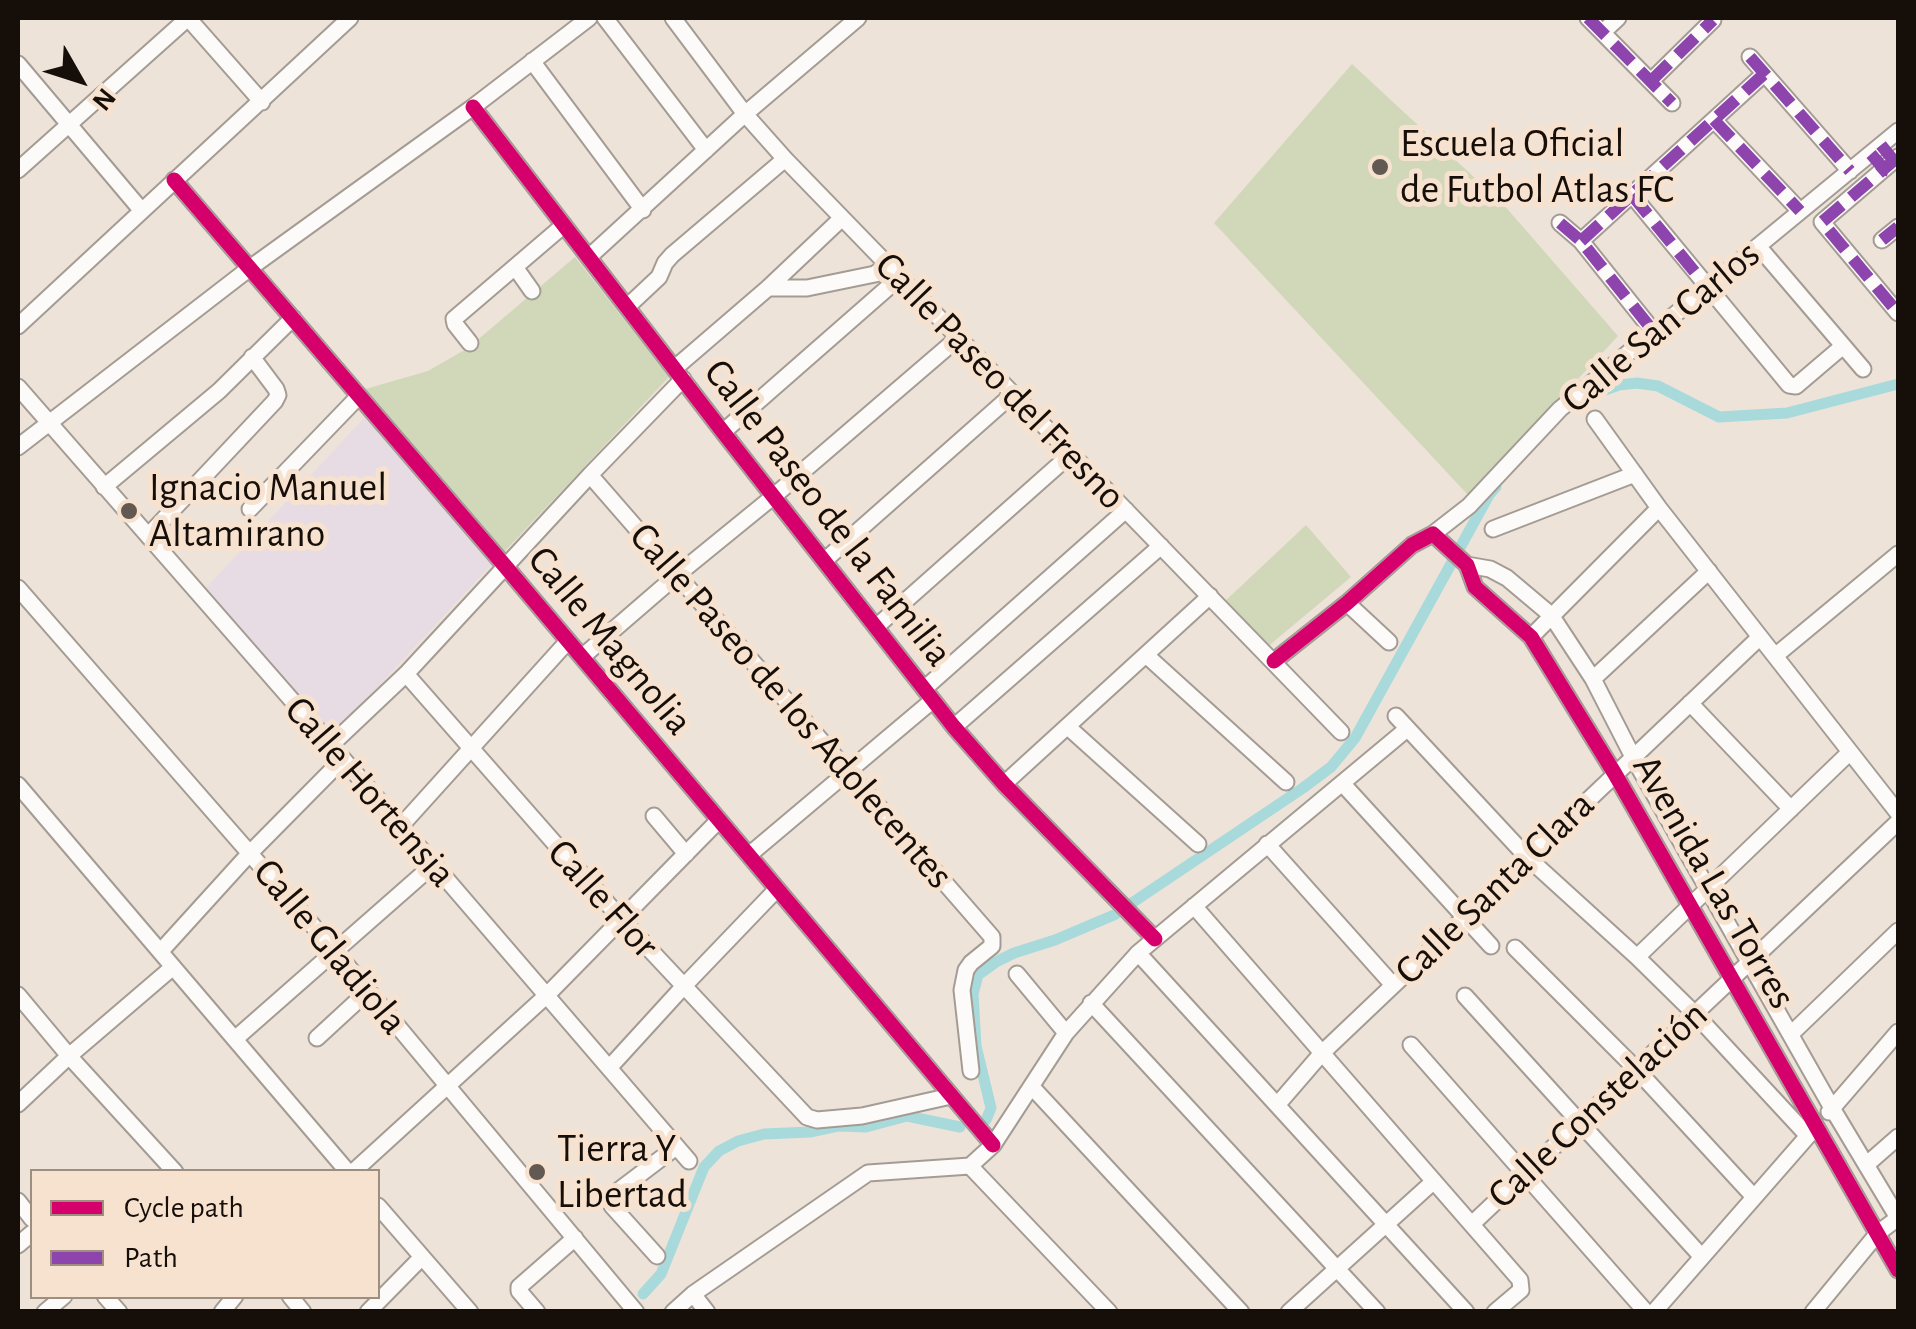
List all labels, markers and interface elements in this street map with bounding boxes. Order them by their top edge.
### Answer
north arrow [30,30,130,130]
text: N [86,83,120,115]
place label: Escuela Oficial de Futbol Atlas FC [1400,120,1674,214]
marker: Escuela Oficial de Futbol Atlas FC [1369,156,1391,178]
street label: Calle San Carlos [1552,230,1770,424]
street label: Calle Paseo del Fresno [865,242,1135,520]
street label: Calle Paseo de la Familia [693,350,963,676]
place label: Ignacio Manuel Altamirano [149,464,387,558]
marker: Ignacio Manuel Altamirano [118,500,140,522]
street label: Calle Paseo de los Adolecentes [619,513,963,899]
street label: Calle Magnolia [517,537,703,745]
street label: Calle Hortensia [274,687,466,897]
street label: Avenida Las Torres [1622,747,1806,1017]
street label: Calle Santa Clara [1385,781,1605,995]
street label: Calle Flor [537,830,669,968]
street label: Calle Gladiola [243,849,417,1045]
street label: Calle Constelación [1478,991,1718,1219]
place label: Tierra Y Libertad [557,1125,687,1219]
marker: Tierra Y Libertad [526,1161,548,1183]
legend [30,1169,380,1299]
text: Cycle path [124,1193,244,1223]
text: Path [124,1243,178,1273]

